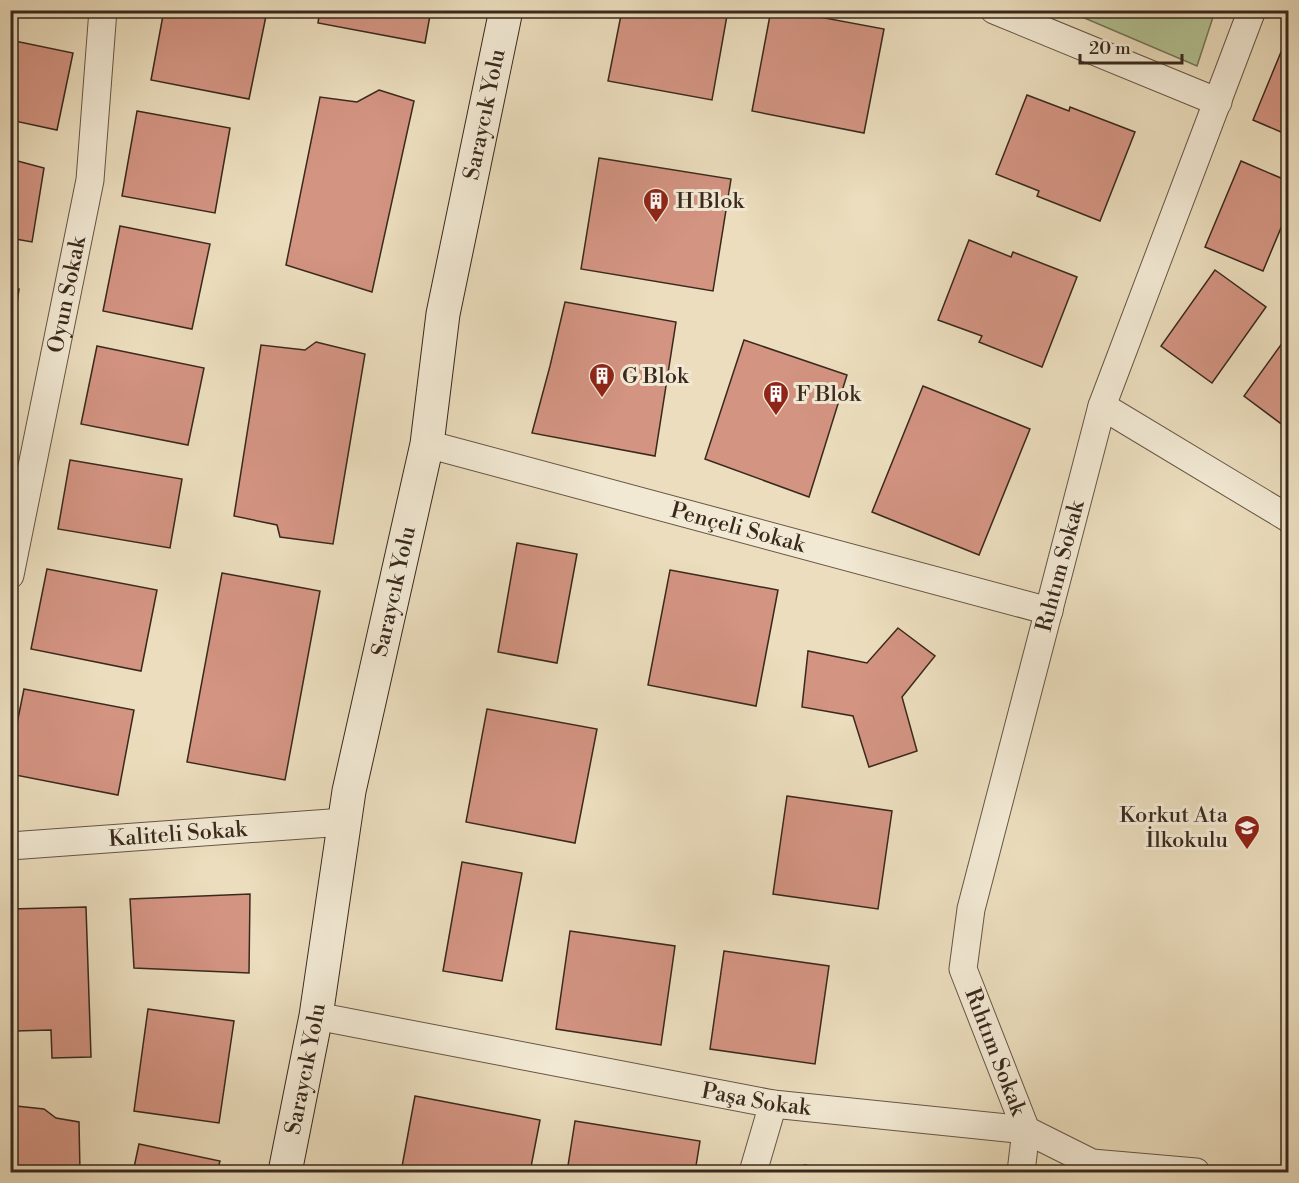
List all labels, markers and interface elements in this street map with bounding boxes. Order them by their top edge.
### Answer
scale bar [1080,27,1182,65]
text: 20 m [1089,37,1131,60]
street label: Saraycık Yolu [458,46,511,182]
building icon: H Blok [641,186,671,224]
place label: H Blok [676,188,745,215]
street label: Oyun Sokak [42,233,92,355]
building icon: G Blok [587,361,617,399]
place label: G Blok [622,363,690,390]
building icon: F Blok [761,379,791,417]
place label: F Blok [796,381,862,408]
street label: Rıhtım Sokak [1030,496,1091,635]
street label: Pençeli Sokak [668,497,810,559]
street label: Saraycık Yolu [366,523,422,659]
place label: Korkut Ata İlkokulu [1119,802,1229,854]
school or university icon: Korkut Ata İlkokulu [1232,813,1262,851]
street label: Kaliteli Sokak [108,815,249,852]
street label: Rıhtım Sokak [958,985,1032,1121]
street label: Saraycık Yolu [279,1001,331,1137]
street label: Paşa Sokak [699,1077,813,1121]

